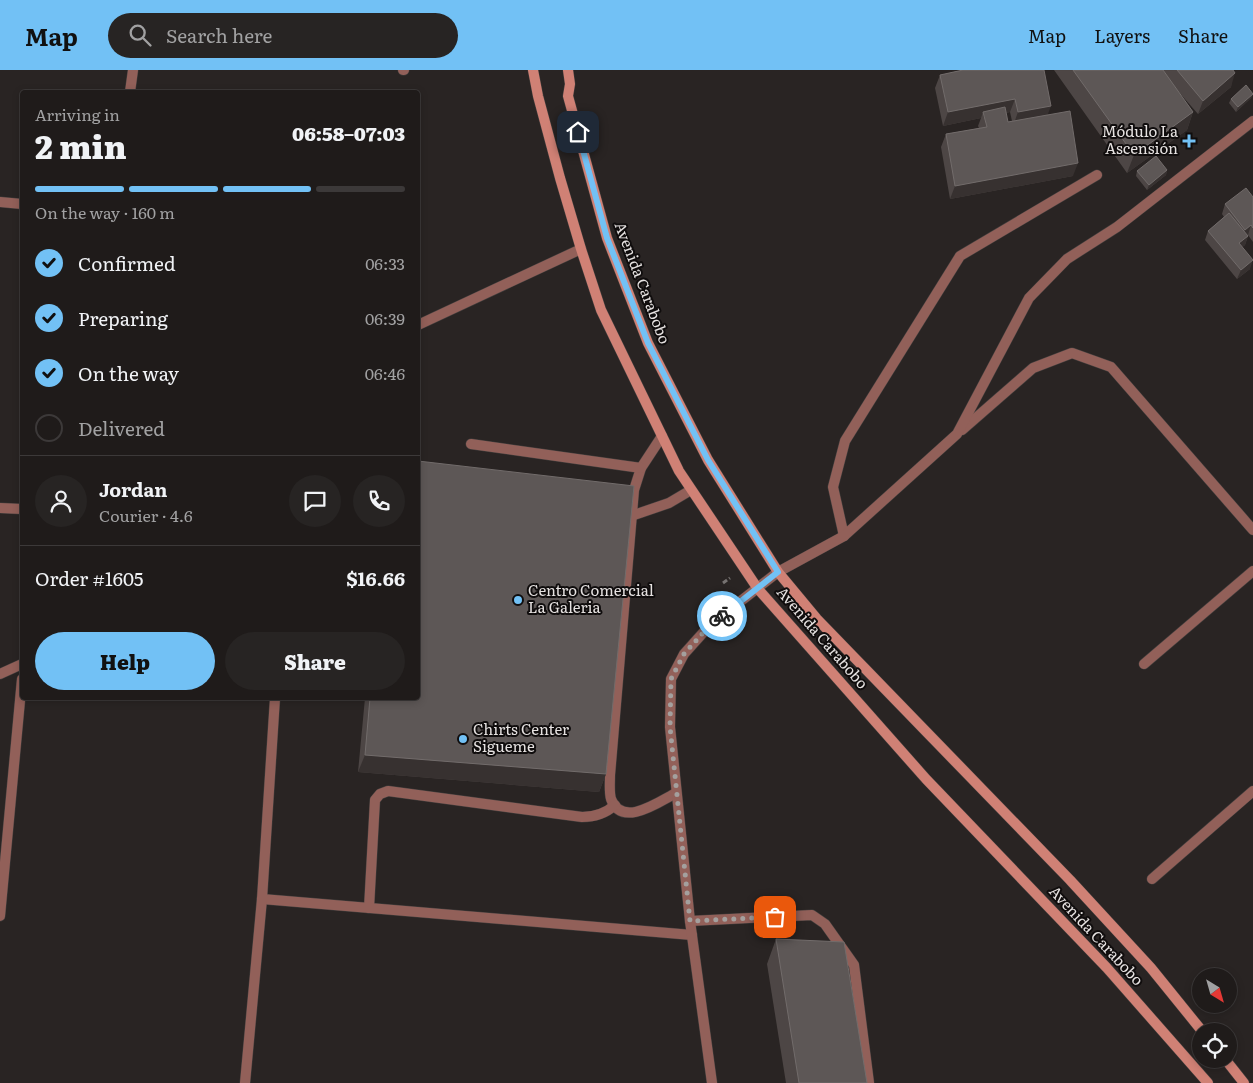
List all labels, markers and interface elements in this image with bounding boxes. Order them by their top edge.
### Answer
search box [108,13,458,58]
text: Map [25,18,78,53]
icon: search [126,21,154,49]
text: Search here [166,21,272,49]
text: Map [1028,22,1066,49]
text: Layers [1094,22,1150,49]
text: Share [1178,22,1228,49]
text: Arriving in [35,102,120,126]
pin [557,111,599,153]
icon: home [564,118,592,146]
text: 06:58–07:03 [292,119,405,147]
place label: Módulo La Ascensión [1102,119,1179,159]
text: 2 min [35,121,127,169]
marker: Módulo La Ascensión [1182,134,1196,148]
text: On the way · 160 m [35,200,175,224]
street label: Avenida Carabobo [609,218,677,347]
icon: check [35,249,63,277]
text: Confirmed [78,249,176,277]
text: 06:33 [365,251,405,275]
icon: check [35,304,63,332]
text: Preparing [78,304,168,332]
text: 06:39 [365,306,405,330]
icon: check [35,359,63,387]
text: On the way [78,359,179,387]
text: 06:46 [365,361,405,385]
text: Delivered [78,414,165,442]
button: person [35,475,87,527]
text: Jordan [99,475,168,503]
button: chat [289,475,341,527]
button: phone [353,475,405,527]
text: Courier · 4.6 [99,503,193,527]
text: Order #1605 [35,564,144,592]
text: $16.66 [346,564,405,592]
place label: Centro Comercial La Galeria [528,578,654,618]
street label: Avenida Carabobo [772,581,874,694]
courier [697,591,747,641]
marker: Centro Comercial La Galeria [512,594,524,606]
icon: bike [708,602,736,630]
button: Help [35,632,215,690]
button: Share [225,632,405,690]
place label: Chirts Center Sigueme [473,717,569,757]
marker: Chirts Center Sigueme [457,733,469,745]
street label: Avenida Carabobo [1045,880,1150,990]
pin [754,896,796,938]
icon: bag [761,903,789,931]
north arrow [1192,968,1238,1012]
map controls [1192,968,1237,1068]
button: locate [1192,1023,1237,1068]

